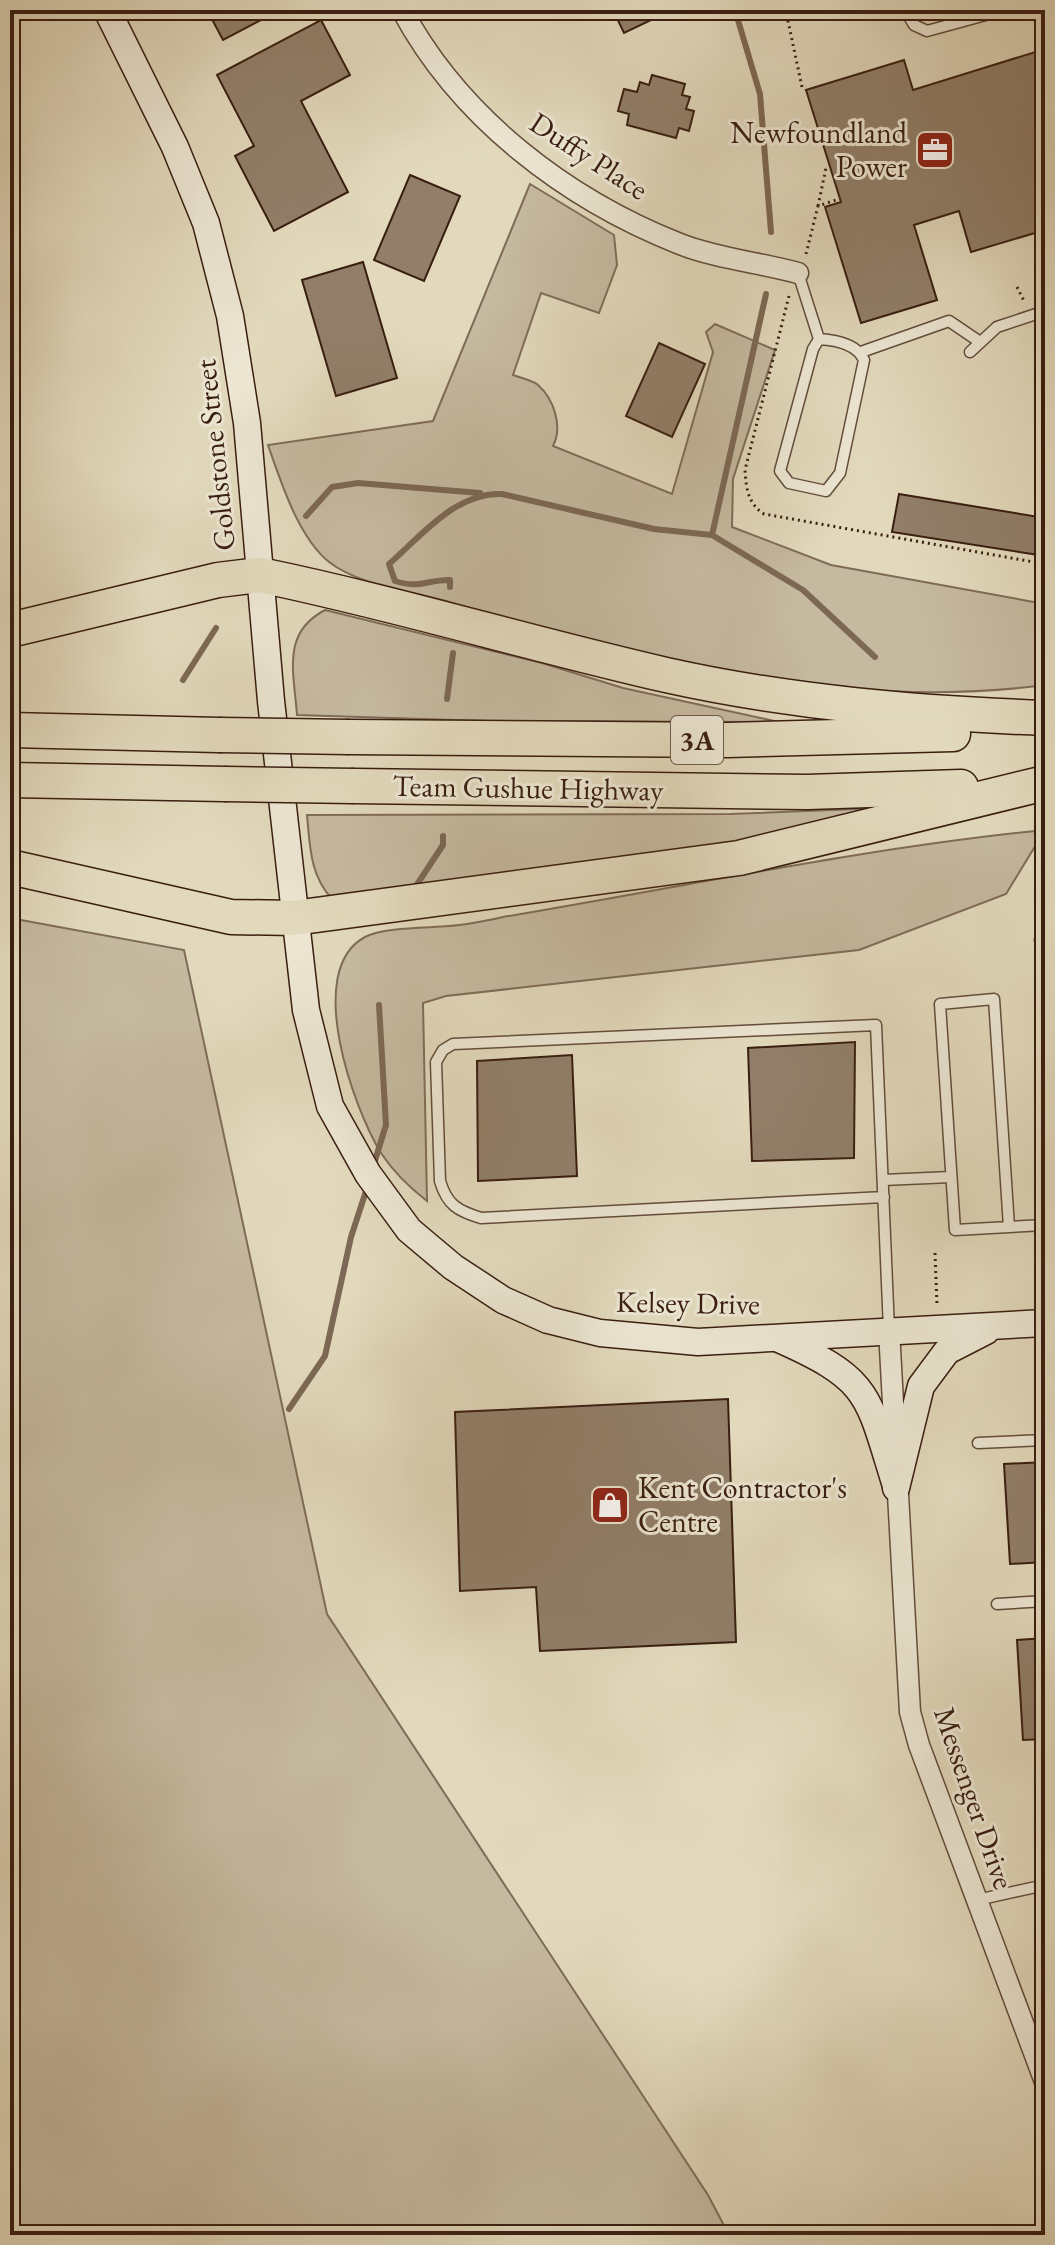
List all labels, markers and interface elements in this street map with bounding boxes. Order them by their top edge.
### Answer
street label: Duffy Place [523,103,656,208]
place label: Newfoundland Power [730,113,908,186]
office icon: Newfoundland Power [914,129,956,171]
street label: Goldstone Street [185,357,244,553]
road number: 3A [671,716,723,764]
street label: Team Gushue Highway [392,766,664,809]
street label: Kelsey Drive [616,1282,760,1323]
place label: Kent Contractor's Centre [638,1468,847,1541]
shop icon: Kent Contractor's Centre [589,1484,631,1526]
street label: Messenger Drive [925,1702,1024,1894]

